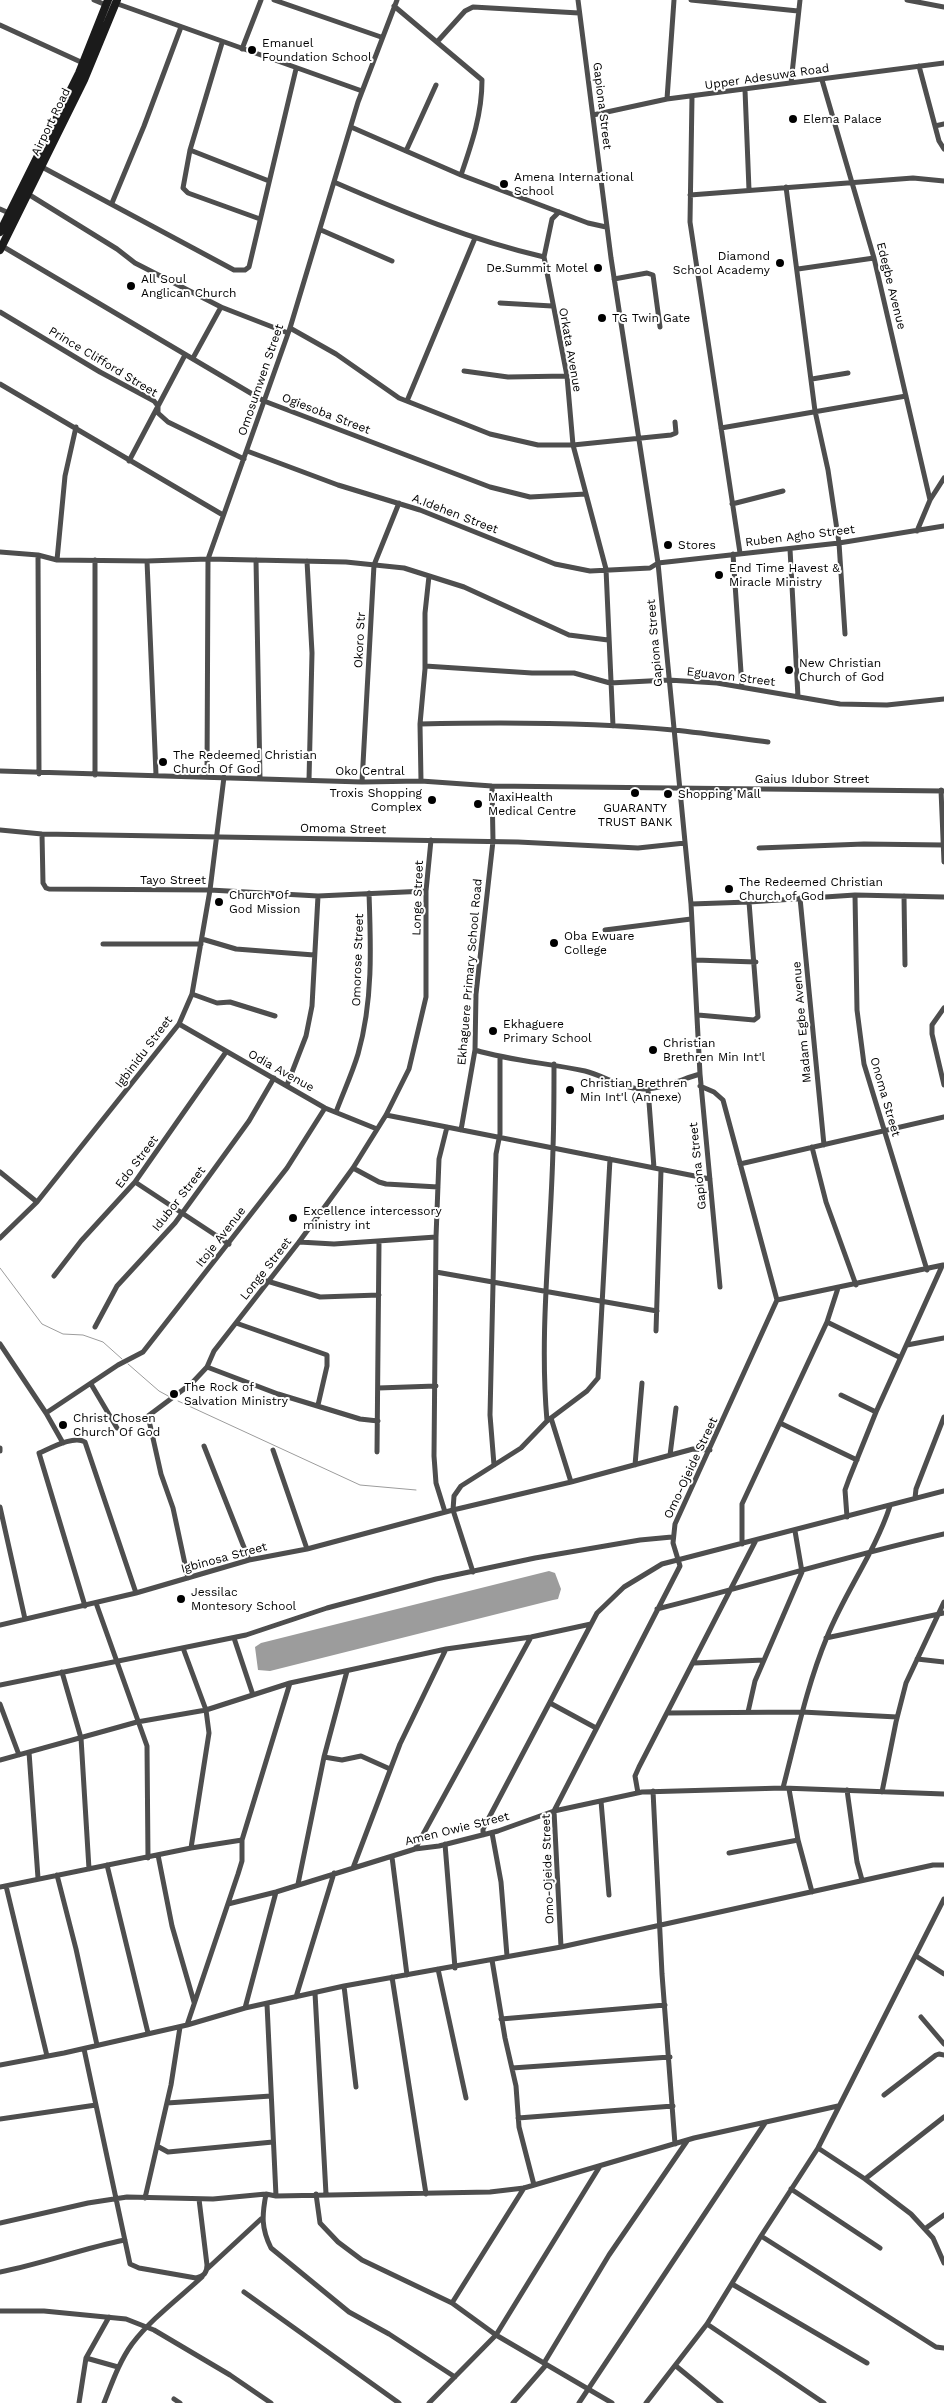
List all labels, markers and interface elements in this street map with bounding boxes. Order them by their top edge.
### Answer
place label: Emanuel Foundation School [262,36,372,64]
marker: Emanuel Foundation School [246,44,258,56]
street label: Upper Adesuwa Road [704,61,830,93]
street label: Gapiona Street [590,62,614,150]
street label: Airport Road [28,86,74,158]
place label: Elema Palace [803,112,882,126]
marker: Elema Palace [787,113,799,125]
place label: Amena International School [514,170,634,198]
marker: Amena International School [498,178,510,190]
street label: Edegbe Avenue [873,241,909,331]
place label: Diamond School Academy [673,249,770,277]
marker: Diamond School Academy [774,257,786,269]
place label: De.Summit Motel [486,261,588,275]
marker: De.Summit Motel [592,262,604,274]
place label: All Soul Anglican Church [141,272,237,300]
marker: All Soul Anglican Church [125,280,137,292]
street label: Orkata Avenue [555,307,585,393]
place label: TG Twin Gate [612,311,690,325]
marker: TG Twin Gate [596,312,608,324]
street label: Omosumwen Street [235,322,287,438]
street label: Prince Clifford Street [46,324,160,400]
street label: Ogiesoba Street [280,391,372,437]
street label: A.Idehen Street [410,491,500,537]
street label: Ruben Agho Street [744,522,856,550]
place label: Stores [678,538,716,552]
marker: Stores [662,539,674,551]
place label: End Time Havest & Miracle Ministry [729,561,840,589]
marker: End Time Havest & Miracle Ministry [713,569,725,581]
street label: Gapiona Street [644,599,666,687]
street label: Okoro Str [351,612,369,668]
place label: New Christian Church of God [799,656,884,684]
street label: Eguavon Street [686,664,776,690]
marker: New Christian Church of God [783,664,795,676]
place label: The Redeemed Christian Church Of God [173,748,317,776]
marker: The Redeemed Christian Church Of God [157,756,169,768]
street label: Oko Central [335,764,405,778]
street label: Gaius Idubor Street [755,772,869,786]
place label: Troxis Shopping Complex [330,786,422,814]
marker: GUARANTY TRUST BANK [629,787,641,799]
place label: Shopping Mall [678,787,761,801]
marker: Shopping Mall [662,788,674,800]
place label: MaxiHealth Medical Centre [488,790,576,818]
marker: Troxis Shopping Complex [426,794,438,806]
marker: MaxiHealth Medical Centre [472,798,484,810]
place label: GUARANTY TRUST BANK [598,801,672,829]
street label: Omoma Street [300,821,386,837]
street label: Longe Street [409,860,427,936]
street label: Tayo Street [140,873,206,887]
place label: The Redeemed Christian Church of God [739,875,883,903]
street label: Ekhaguere Primary School Road [455,878,485,1066]
marker: The Redeemed Christian Church of God [723,883,735,895]
place label: Church Of God Mission [229,888,300,916]
marker: Church Of God Mission [213,896,225,908]
street label: Omorose Street [349,913,367,1007]
place label: Oba Ewuare College [564,929,635,957]
marker: Oba Ewuare College [548,937,560,949]
street label: Madam Egbe Avenue [790,961,814,1083]
street label: Igbinidu Street [112,1013,176,1091]
place label: Ekhaguere Primary School [503,1017,592,1045]
marker: Ekhaguere Primary School [487,1025,499,1037]
place label: Christian Brethren Min Int'l [663,1036,765,1064]
marker: Christian Brethren Min Int'l [647,1044,659,1056]
street label: Odia Avenue [246,1047,316,1095]
street label: Onoma Street [867,1056,903,1138]
place label: Christian Brethren Min Int'l (Annexe) [580,1076,687,1104]
marker: Christian Brethren Min Int'l (Annexe) [564,1084,576,1096]
street label: Gapiona Street [686,1122,710,1210]
street label: Edo Street [112,1133,162,1191]
street label: Idubor Street [149,1164,209,1234]
street label: Itoje Avenue [193,1204,249,1270]
place label: Excellence intercessory ministry int [303,1204,442,1232]
marker: Excellence intercessory ministry int [287,1212,299,1224]
street label: Longe Street [237,1235,295,1303]
place label: The Rock of Salvation Ministry [184,1380,288,1408]
marker: The Rock of Salvation Ministry [168,1388,180,1400]
place label: Christ Chosen Church Of God [73,1411,160,1439]
street label: Omo-Ojeide Street [661,1415,721,1521]
marker: Christ Chosen Church Of God [57,1419,69,1431]
street label: Igbinosa Street [179,1540,269,1576]
place label: Jessilac Montesory School [191,1585,296,1613]
marker: Jessilac Montesory School [175,1593,187,1605]
street label: Amen Owie Street [403,1809,511,1849]
street label: Omo-Ojeide Street [539,1814,557,1924]

